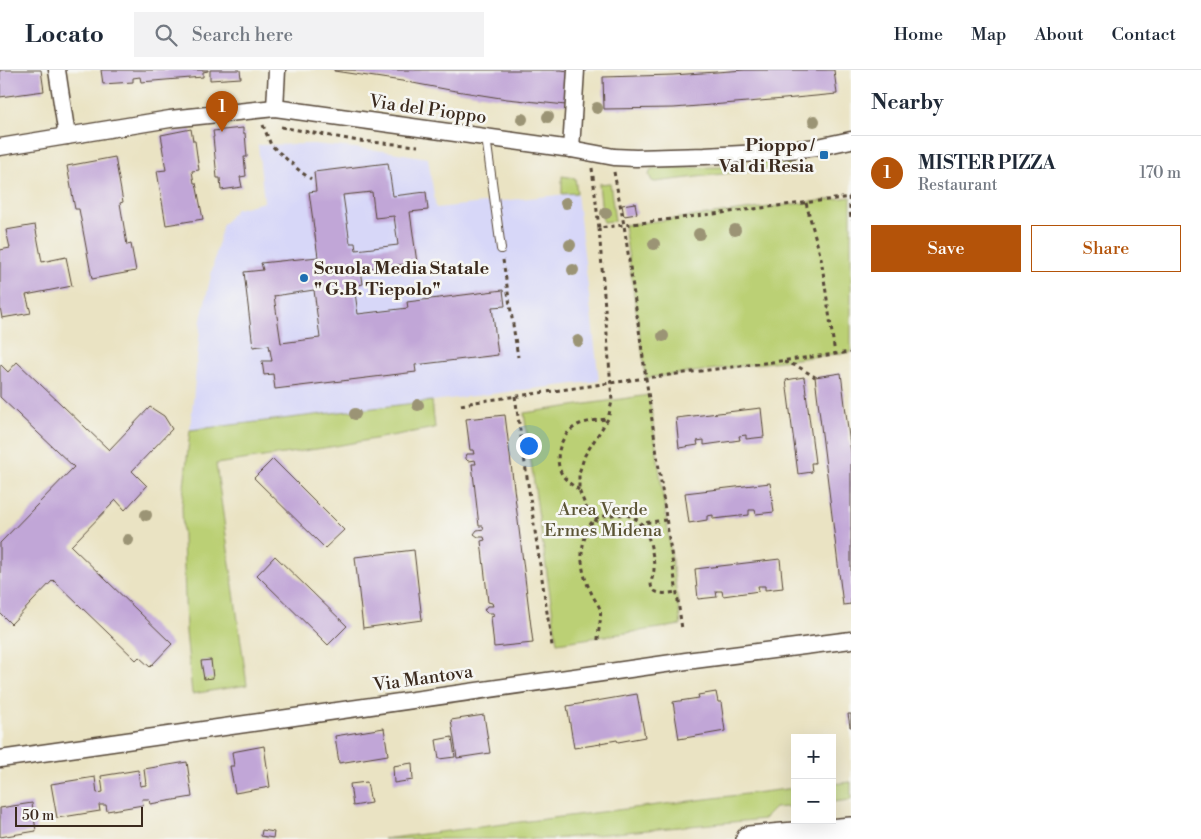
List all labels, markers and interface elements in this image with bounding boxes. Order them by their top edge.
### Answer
search box [134,12,484,57]
text: Locato [25,20,104,50]
icon: search [152,21,180,49]
text: Search here [192,23,293,47]
text: Home [894,23,943,46]
text: Map [971,23,1007,46]
text: About [1035,23,1084,46]
text: Contact [1112,23,1176,46]
street label: Via del Pioppo [367,90,488,129]
text: Nearby [871,90,944,116]
pin: 1 [206,91,238,132]
place label: Pioppo / Val di Resia [718,134,816,178]
marker: Pioppo / Val di Resia [818,149,830,161]
text: MISTER PIZZA [918,151,1056,175]
text: 1 [883,163,891,183]
text: 170 m [1139,163,1181,183]
text: Restaurant [918,175,997,195]
button: Save [871,225,1021,272]
button: Share [1031,225,1181,272]
place label: Scuola Media Statale " G.B. Tiepolo" [314,257,489,301]
marker: Scuola Media Statale " G.B. Tiepolo" [298,272,310,284]
your location [516,433,542,459]
park label: Area Verde Ermes Midena [544,498,663,542]
street label: Via Mantova [371,660,475,697]
map controls [791,734,836,824]
button: + [791,734,836,779]
button: − [791,779,836,824]
scale bar [15,804,142,827]
text: 50 m [22,807,54,825]

